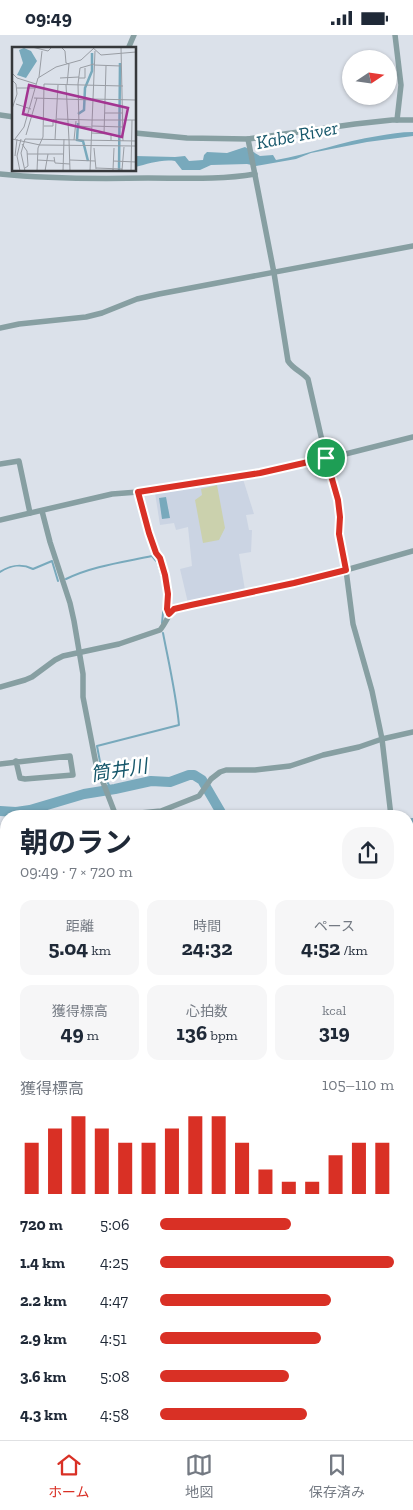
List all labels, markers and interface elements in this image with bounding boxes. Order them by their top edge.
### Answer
text: 09:49 [25,6,72,29]
inset map [12,47,136,171]
north arrow [342,50,398,105]
map controls [342,50,397,105]
water label: Kabe River [254,116,340,154]
pin [305,437,347,479]
icon: arrive [312,444,340,472]
water label: 筒井川 [89,754,151,786]
text: 朝のラン [20,826,132,859]
button: share [342,827,394,879]
text: 09:49 · 7 × 720 m [20,862,133,881]
text: 距離 [66,918,94,935]
text: 時間 [193,918,221,935]
text: ペース [314,918,355,935]
text: 5.04 [48,935,88,960]
text: 24:32 [182,935,232,960]
text: 4:52 [301,935,340,960]
text: km [88,942,111,959]
text: /km [340,942,368,959]
text: kcal [322,1002,346,1019]
text: 獲得標高 [52,1003,108,1020]
text: 心拍数 [186,1003,228,1020]
text: 319 [319,1019,350,1044]
text: 49 [60,1020,84,1045]
text: 136 [176,1020,207,1045]
text: m [84,1027,99,1044]
text: bpm [207,1027,238,1044]
text: 105–110 m [322,1075,394,1094]
text: 獲得標高 [20,1079,84,1098]
text: 720 m [20,1215,63,1234]
text: 5:06 [100,1215,130,1234]
text: 1.4 km [20,1253,65,1272]
text: 4:25 [100,1253,129,1272]
text: 2.2 km [20,1291,67,1310]
text: 4:47 [100,1291,128,1310]
text: 2.9 km [20,1329,67,1348]
text: 4:51 [100,1329,127,1348]
text: 3.6 km [20,1367,66,1386]
text: 5:08 [100,1367,130,1386]
text: 4.3 km [20,1405,67,1424]
text: 4:58 [100,1405,129,1424]
tab: ホーム [48,1451,89,1501]
tab: 地図 [185,1451,213,1501]
tab: 保存済み [309,1451,365,1501]

